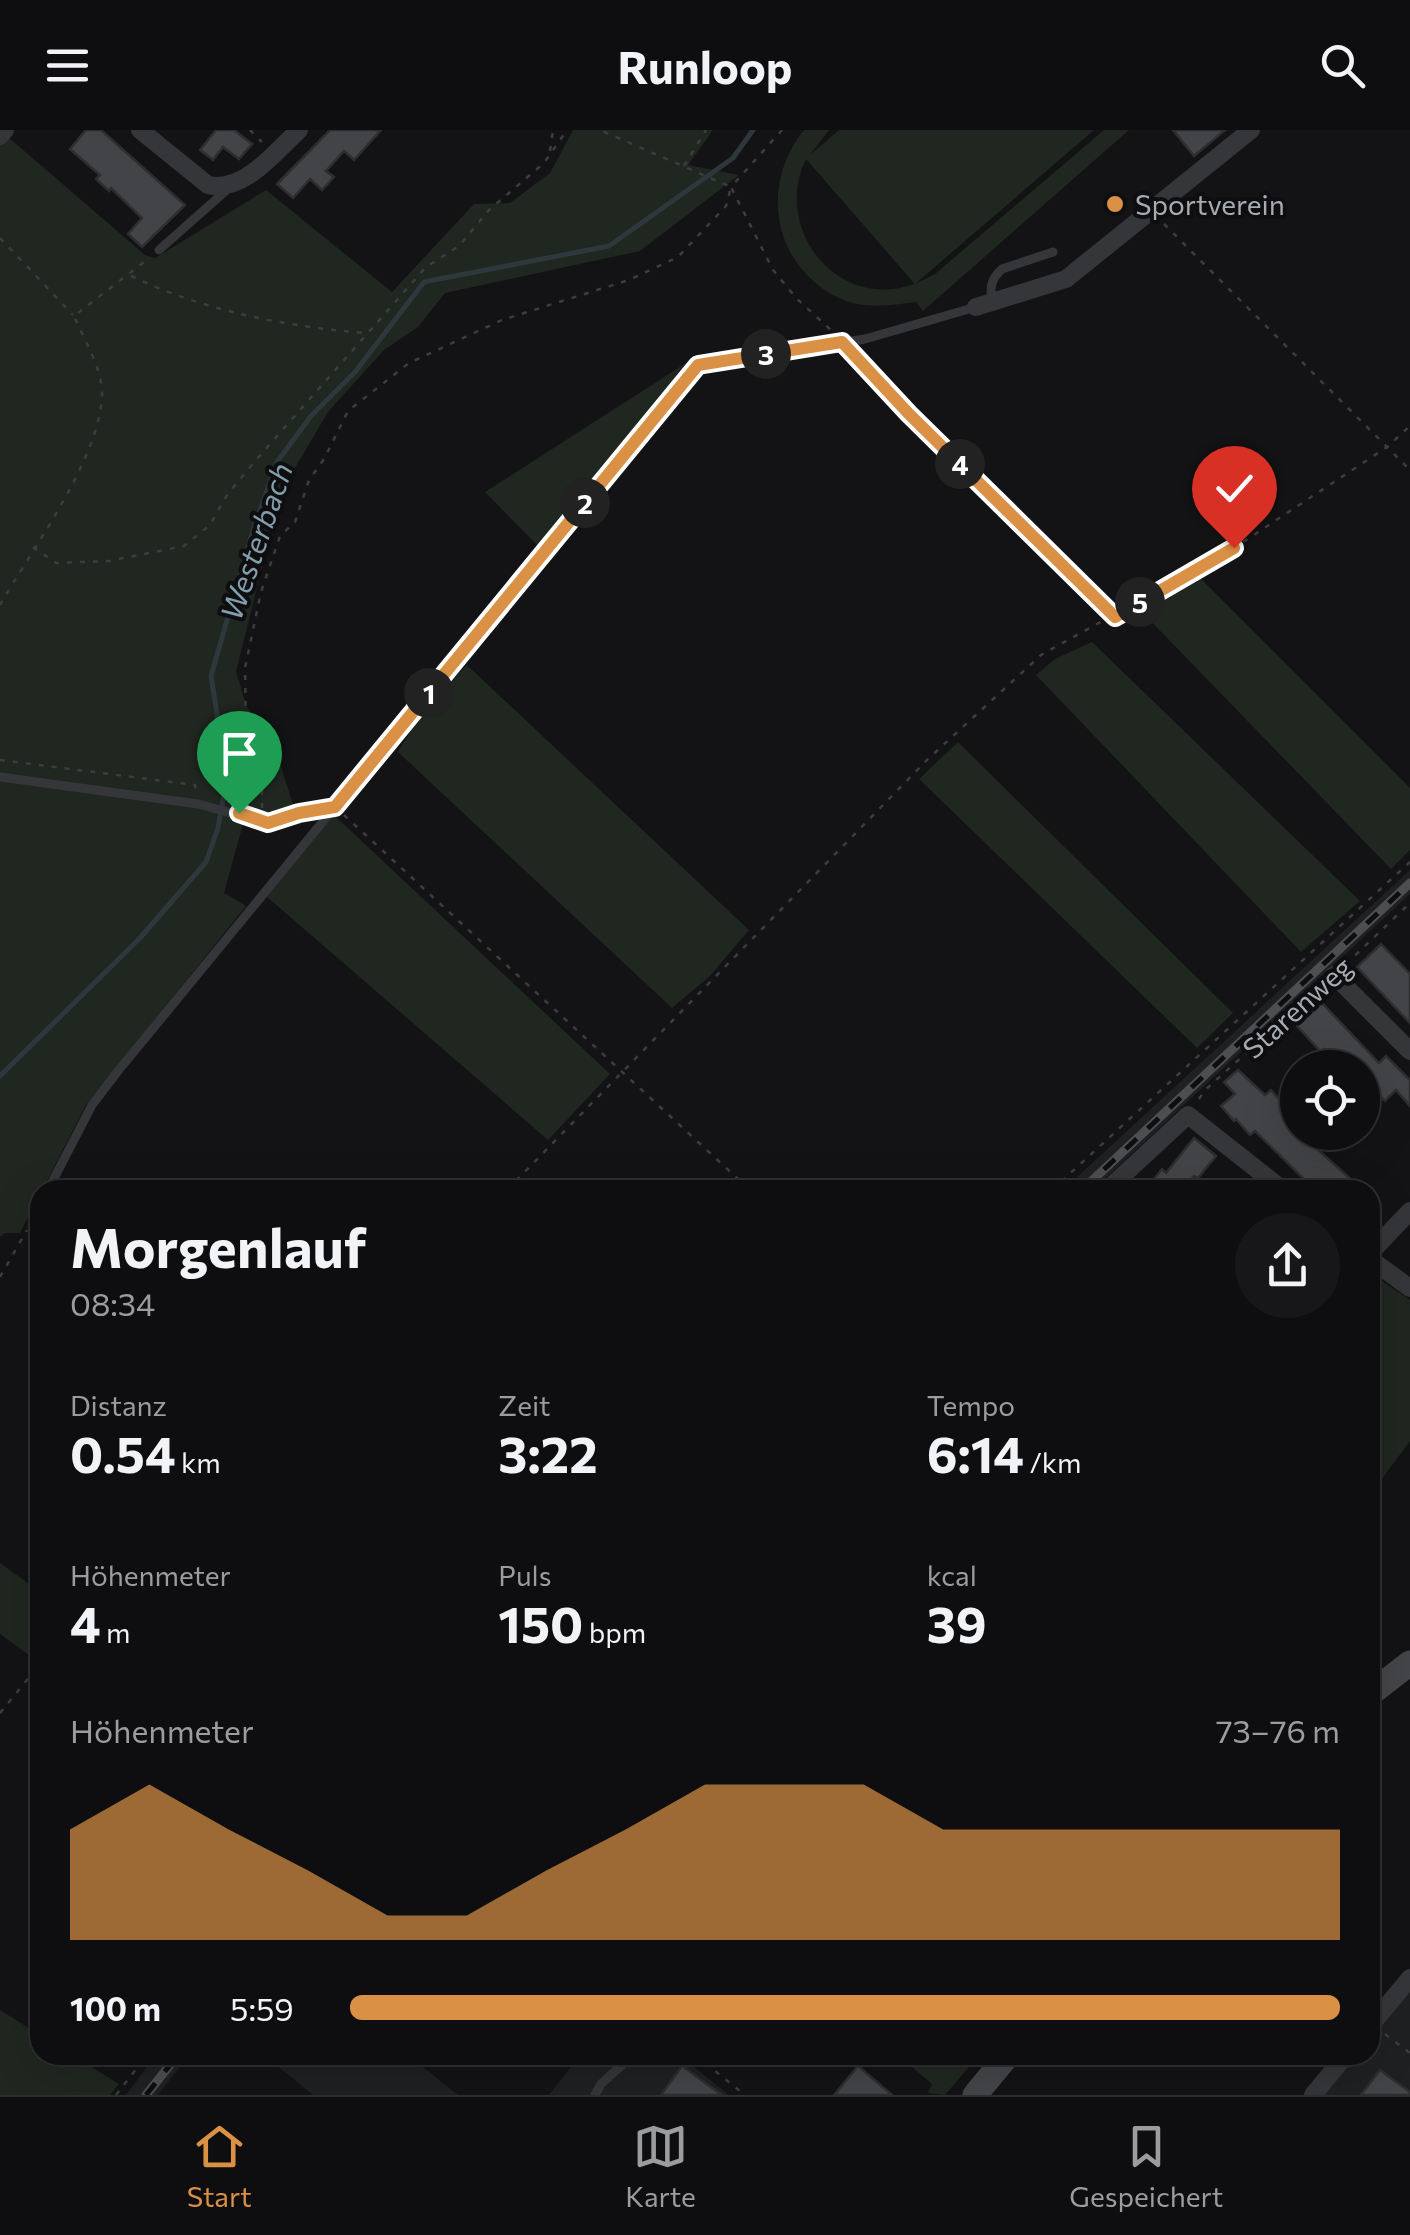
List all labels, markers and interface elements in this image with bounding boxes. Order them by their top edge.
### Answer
icon: menu [40,38,95,93]
text: Runloop [618,38,792,93]
icon: search [1315,38,1370,93]
place label: Sportverein [1135,187,1285,221]
marker: Sportverein [1104,193,1126,215]
pin: 3 [741,329,791,379]
text: 3 [758,337,774,371]
pin: 4 [935,439,985,489]
pin [1192,446,1277,549]
text: 4 [951,447,969,481]
water label: Westerbach [211,458,299,624]
icon: check [1207,461,1262,516]
pin: 2 [560,478,610,528]
text: 2 [577,486,593,520]
pin: 5 [1115,577,1165,627]
text: 5 [1132,585,1148,619]
pin: 1 [404,668,454,718]
text: 1 [423,676,435,710]
pin [197,711,282,814]
icon: arrive [212,726,267,781]
street label: Starenweg [1235,949,1359,1065]
map controls [1280,1050,1380,1150]
button: locate [1280,1050,1380,1150]
text: Morgenlauf [70,1212,367,1279]
button: share [1235,1213,1340,1318]
text: 08:34 [70,1283,155,1323]
text: Distanz [70,1388,167,1422]
text: Zeit [498,1388,551,1422]
text: Tempo [927,1388,1015,1422]
text: 0.54 [70,1422,176,1483]
text: 3:22 [498,1422,598,1483]
text: 6:14 [927,1422,1024,1483]
text: km [176,1445,221,1479]
text: /km [1024,1445,1081,1479]
text: Höhenmeter [70,1558,231,1592]
text: Puls [498,1558,551,1592]
text: kcal [927,1558,977,1592]
text: 4 [70,1592,101,1653]
text: 150 [498,1592,583,1653]
text: 39 [927,1592,987,1653]
text: m [101,1615,130,1649]
text: bpm [583,1615,646,1649]
text: Höhenmeter [70,1710,254,1750]
text: 73–76 m [1216,1710,1340,1750]
text: 100 m [70,1988,161,2028]
text: 5:59 [230,1988,294,2028]
tab: Start [187,2119,252,2213]
tab: Karte [625,2119,696,2213]
tab: Gespeichert [1069,2119,1223,2213]

